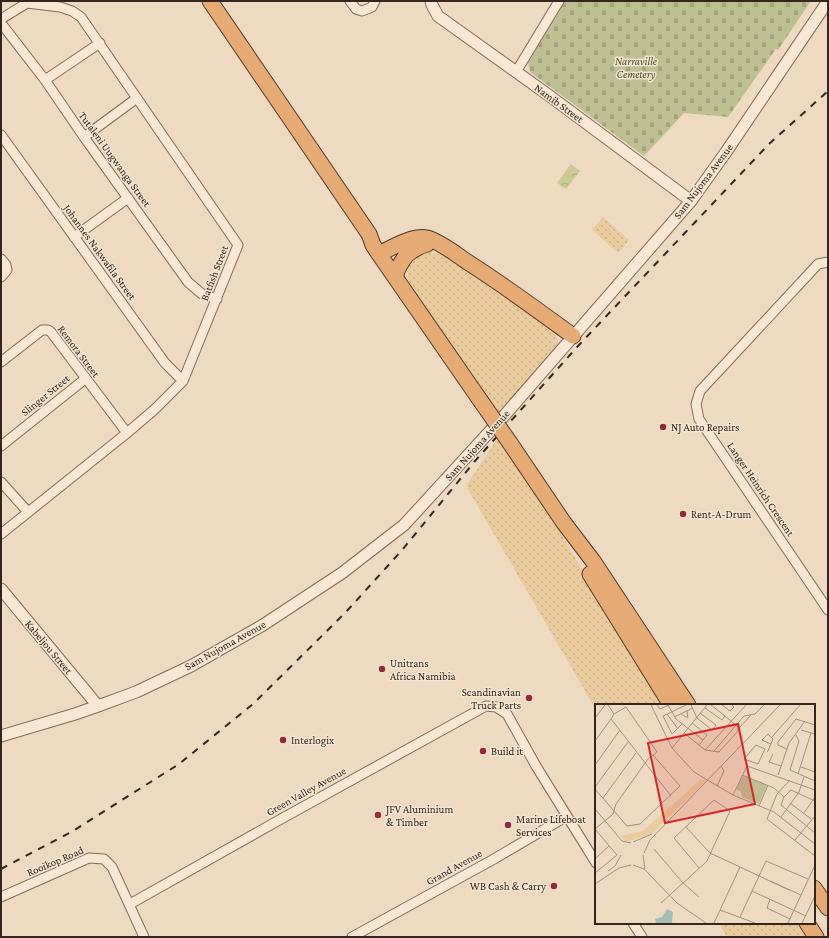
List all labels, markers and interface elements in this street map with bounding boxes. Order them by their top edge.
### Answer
park label: Narraville Cemetery [615,55,658,81]
street label: Namib Street [532,81,586,125]
street label: Tutaleni Uugwanga Street [76,109,154,210]
street label: Sam Nujoma Avenue [671,141,736,221]
street label: Johannes Nakwafila Street [60,201,139,303]
street label: Batfish Street [198,243,230,303]
street label: Remora Street [56,323,103,380]
street label: Slinger Street [18,372,72,419]
street label: Sam Nujoma Avenue [442,407,513,483]
place label: NJ Auto Repairs [671,421,739,434]
marker: NJ Auto Repairs [658,422,668,432]
street label: Langer Heinrich Crescent [724,440,797,539]
place label: Rent-A-Drum [691,508,752,520]
marker: Rent-A-Drum [678,509,688,519]
street label: Kabeljou Street [22,618,75,677]
street label: Sam Nujoma Avenue [182,618,268,673]
place label: Unitrans Africa Namibia [390,657,456,682]
marker: Unitrans Africa Namibia [377,664,387,674]
place label: Scandinavian Truck Parts [462,686,521,711]
marker: Scandinavian Truck Parts [524,693,534,703]
inset map [595,704,815,924]
place label: Interlogix [291,734,334,747]
marker: Interlogix [278,735,288,745]
place label: Build it [491,745,523,757]
marker: Build it [478,746,488,756]
street label: Green Valley Avenue [264,764,349,819]
place label: JFV Aluminium & Timber [385,803,453,828]
marker: JFV Aluminium & Timber [373,810,383,820]
place label: Marine Lifeboat Services [516,813,586,838]
marker: Marine Lifeboat Services [503,820,513,830]
street label: Rooikop Road [25,844,86,879]
street label: Grand Avenue [424,847,484,887]
place label: WB Cash & Carry [470,880,547,893]
marker: WB Cash & Carry [549,881,559,891]

